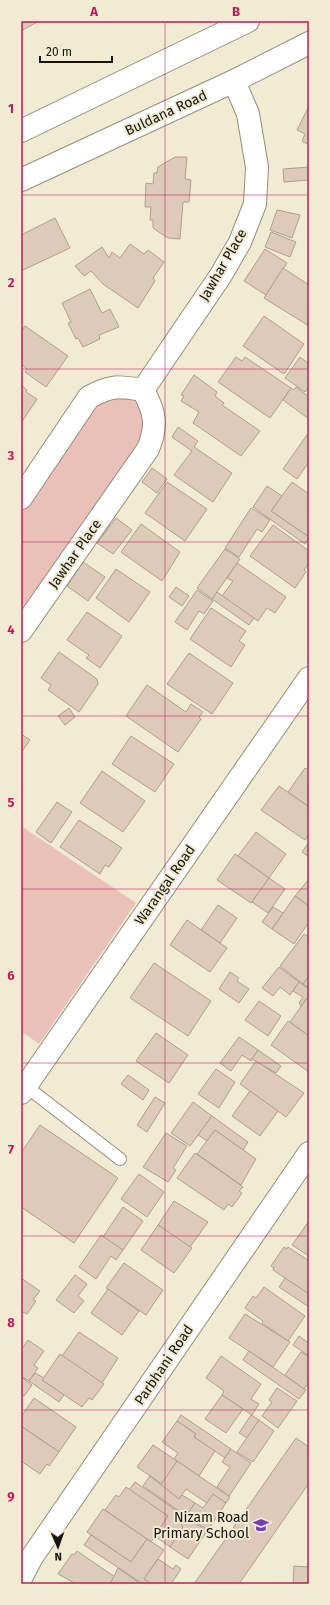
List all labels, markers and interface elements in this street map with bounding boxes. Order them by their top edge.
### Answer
text: A [89,4,98,19]
text: B [232,4,240,19]
scale bar [40,38,112,64]
text: 20 m [46,45,72,59]
street label: Buldana Road [122,87,210,139]
text: 1 [8,101,14,116]
street label: Jawhar Place [196,226,250,304]
text: 2 [8,275,15,290]
text: 3 [7,448,15,463]
street label: Jawhar Place [45,516,105,592]
text: 4 [7,622,15,637]
text: 5 [8,795,15,810]
street label: Warangal Road [131,842,199,928]
text: 6 [7,968,15,983]
text: 7 [8,1142,14,1157]
text: 8 [7,1315,15,1330]
street label: Parbhani Road [131,1322,197,1408]
text: 9 [7,1489,15,1504]
place label: Nizam Road Primary School [153,1509,249,1542]
school or university icon: Nizam Road Primary School [252,1516,270,1534]
north arrow [38,1527,78,1567]
text: N [54,1550,62,1563]

